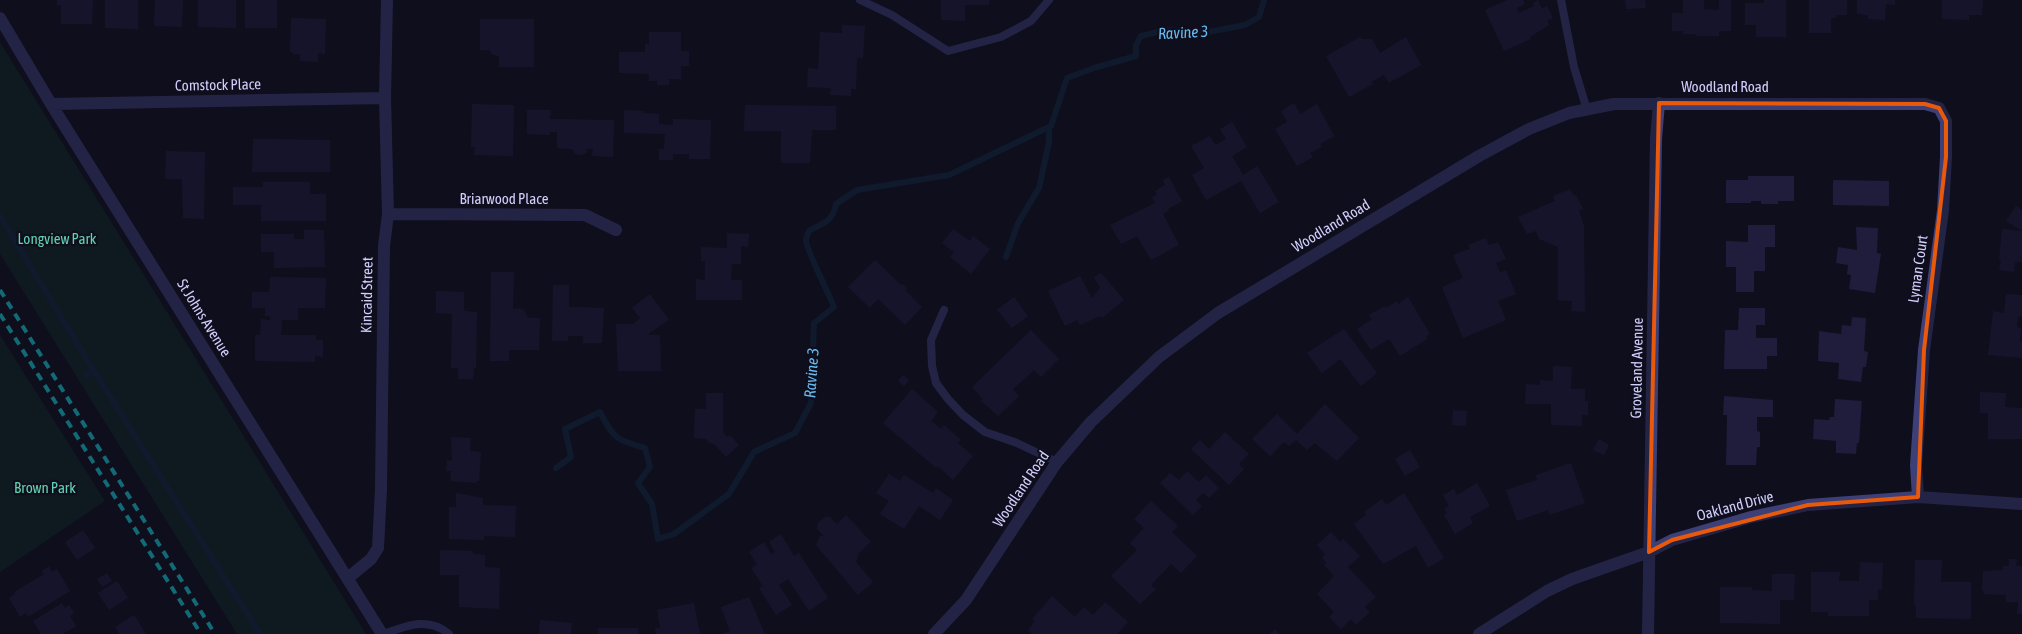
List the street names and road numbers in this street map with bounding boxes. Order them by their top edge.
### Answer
street label: Comstock Place [175,75,261,94]
street label: Woodland Road [1681,78,1769,95]
street label: Briarwood Place [459,190,549,207]
street label: Woodland Road [1289,196,1373,255]
street label: Lyman Court [1904,234,1931,304]
street label: Kincaid Street [357,257,376,333]
street label: St Johns Avenue [174,276,235,360]
street label: Groveland Avenue [1627,317,1646,419]
street label: Woodland Road [989,448,1052,530]
street label: Oakland Drive [1695,487,1775,524]

